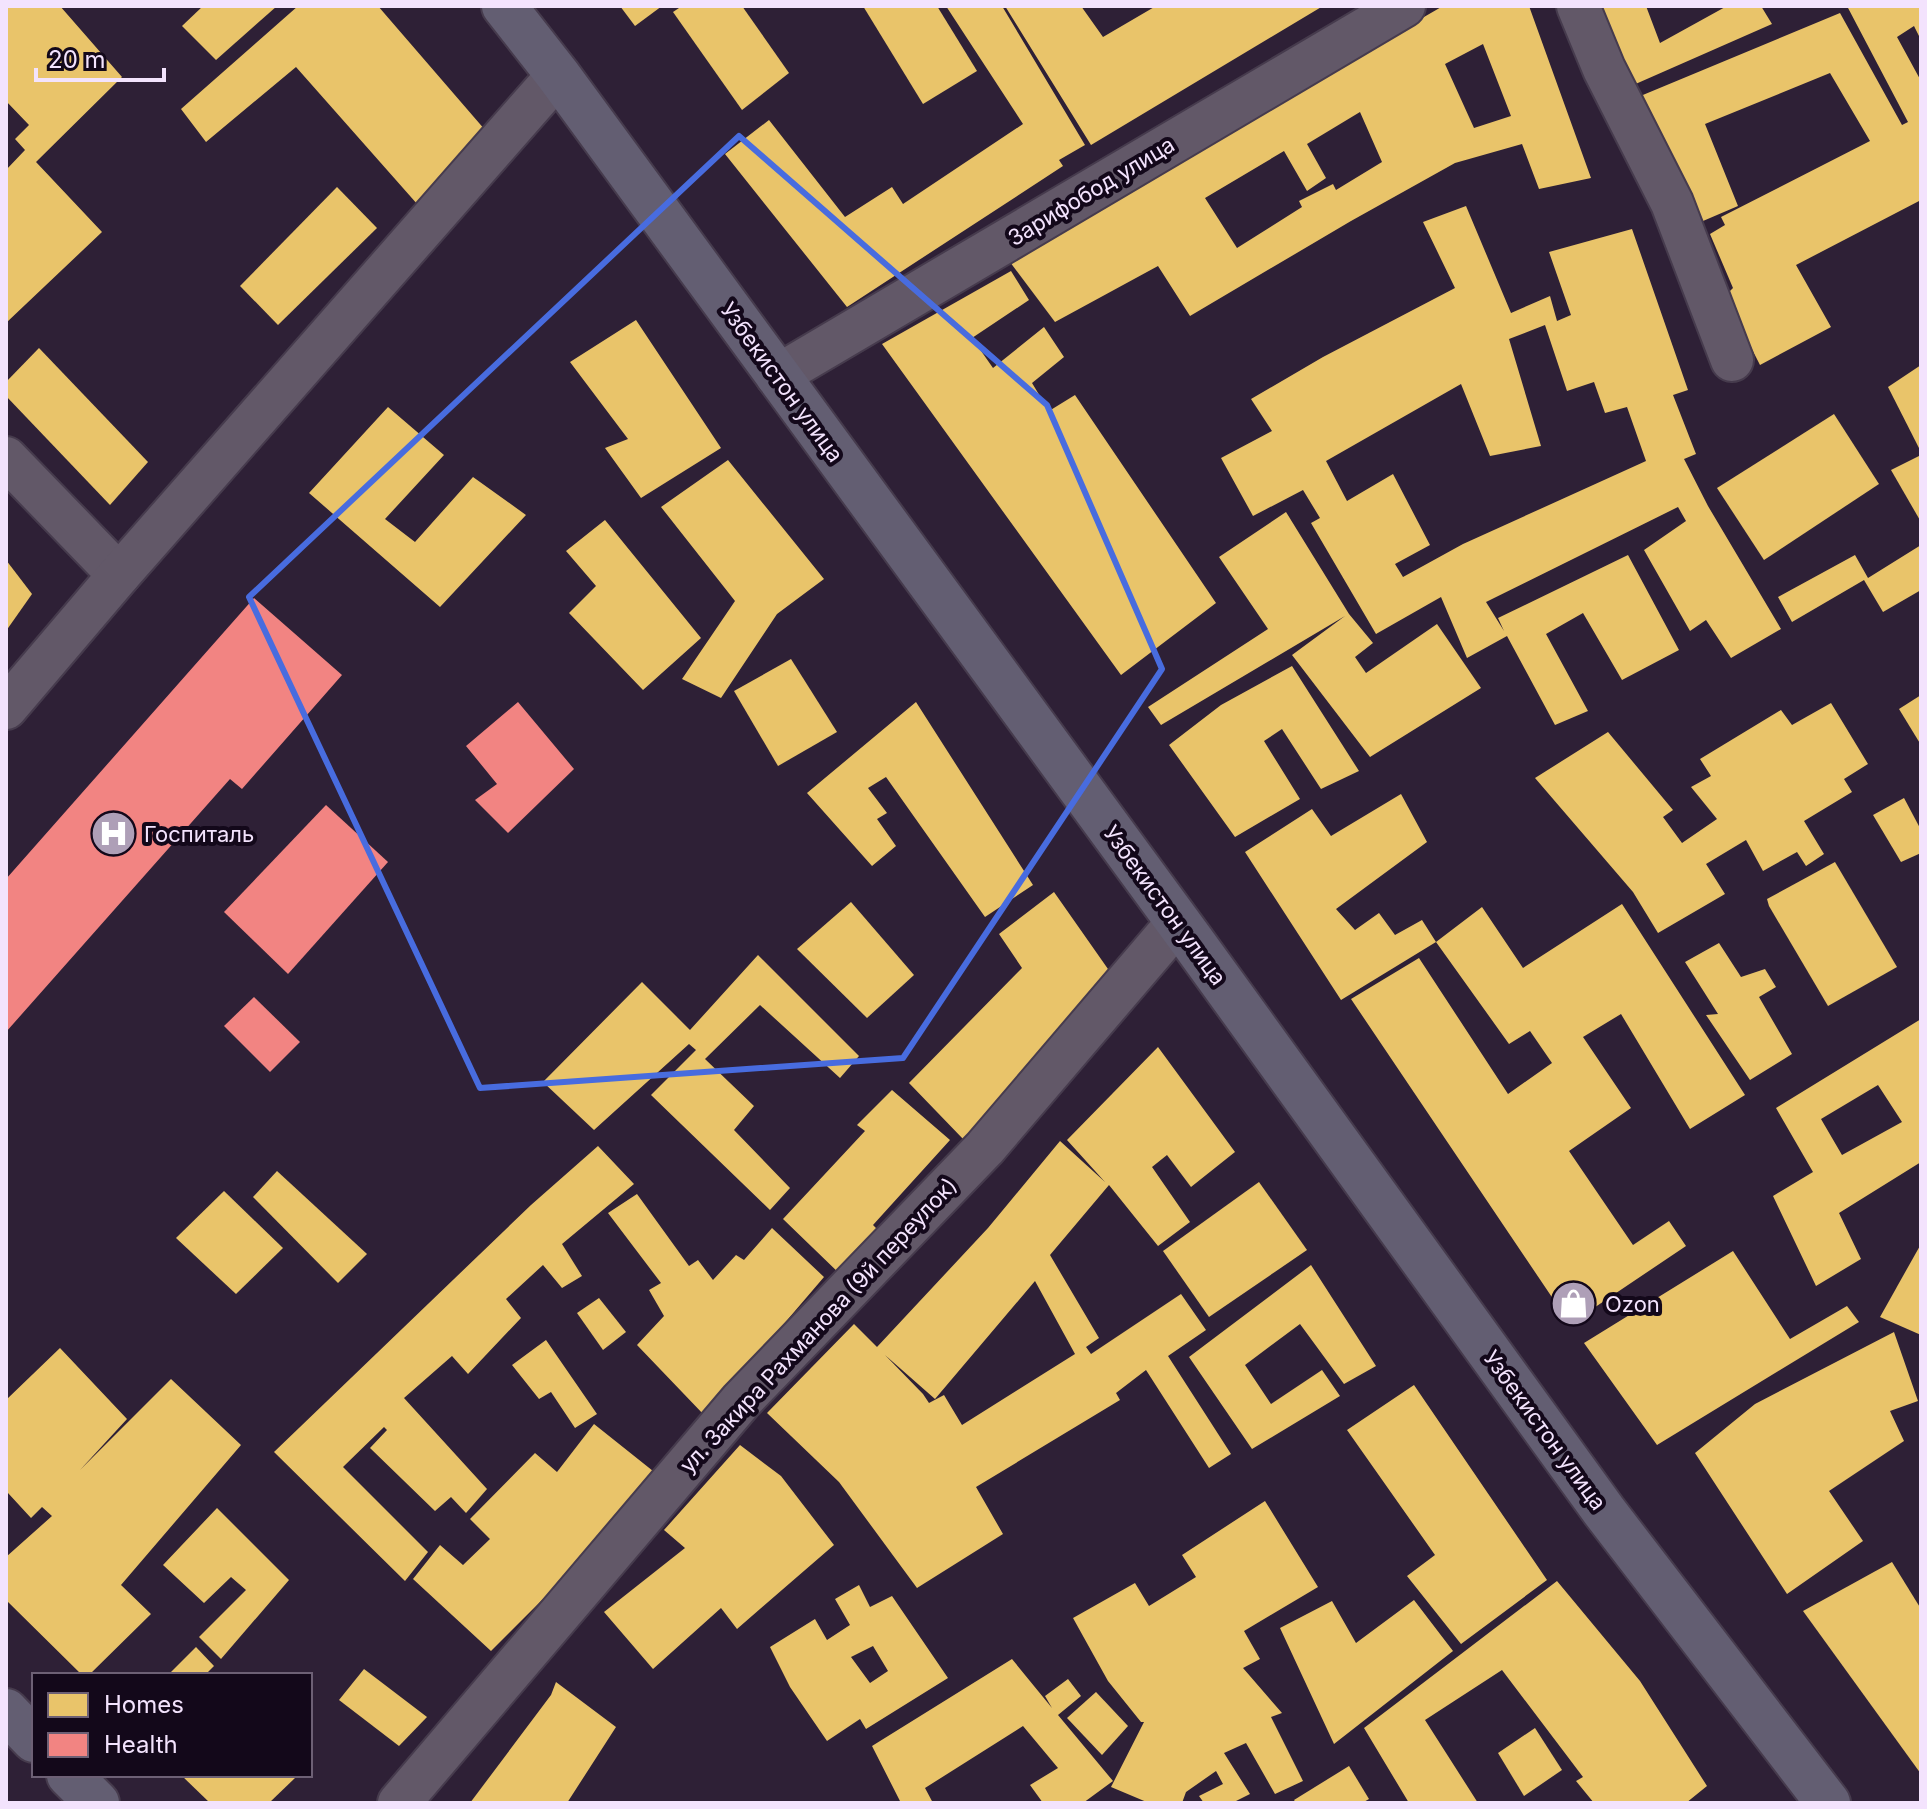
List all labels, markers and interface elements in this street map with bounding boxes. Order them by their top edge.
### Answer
scale bar [36,32,164,82]
text: 20 m [48,45,106,74]
street label: Зарифобод улица [1003,131,1179,251]
street label: Узбекистон улица [715,297,849,467]
hospital icon: Госпиталь [89,810,137,858]
street label: Узбекистон улица [1098,820,1232,990]
place label: Госпиталь [144,821,254,847]
street label: ул. Закира Рахманова (9й переулок) [674,1172,962,1478]
shop icon: Ozon [1550,1280,1598,1328]
place label: Ozon [1605,1291,1660,1317]
street label: Узбекистон улица [1478,1345,1612,1515]
legend [32,1673,312,1777]
text: Homes [104,1690,184,1719]
text: Health [104,1730,178,1759]

